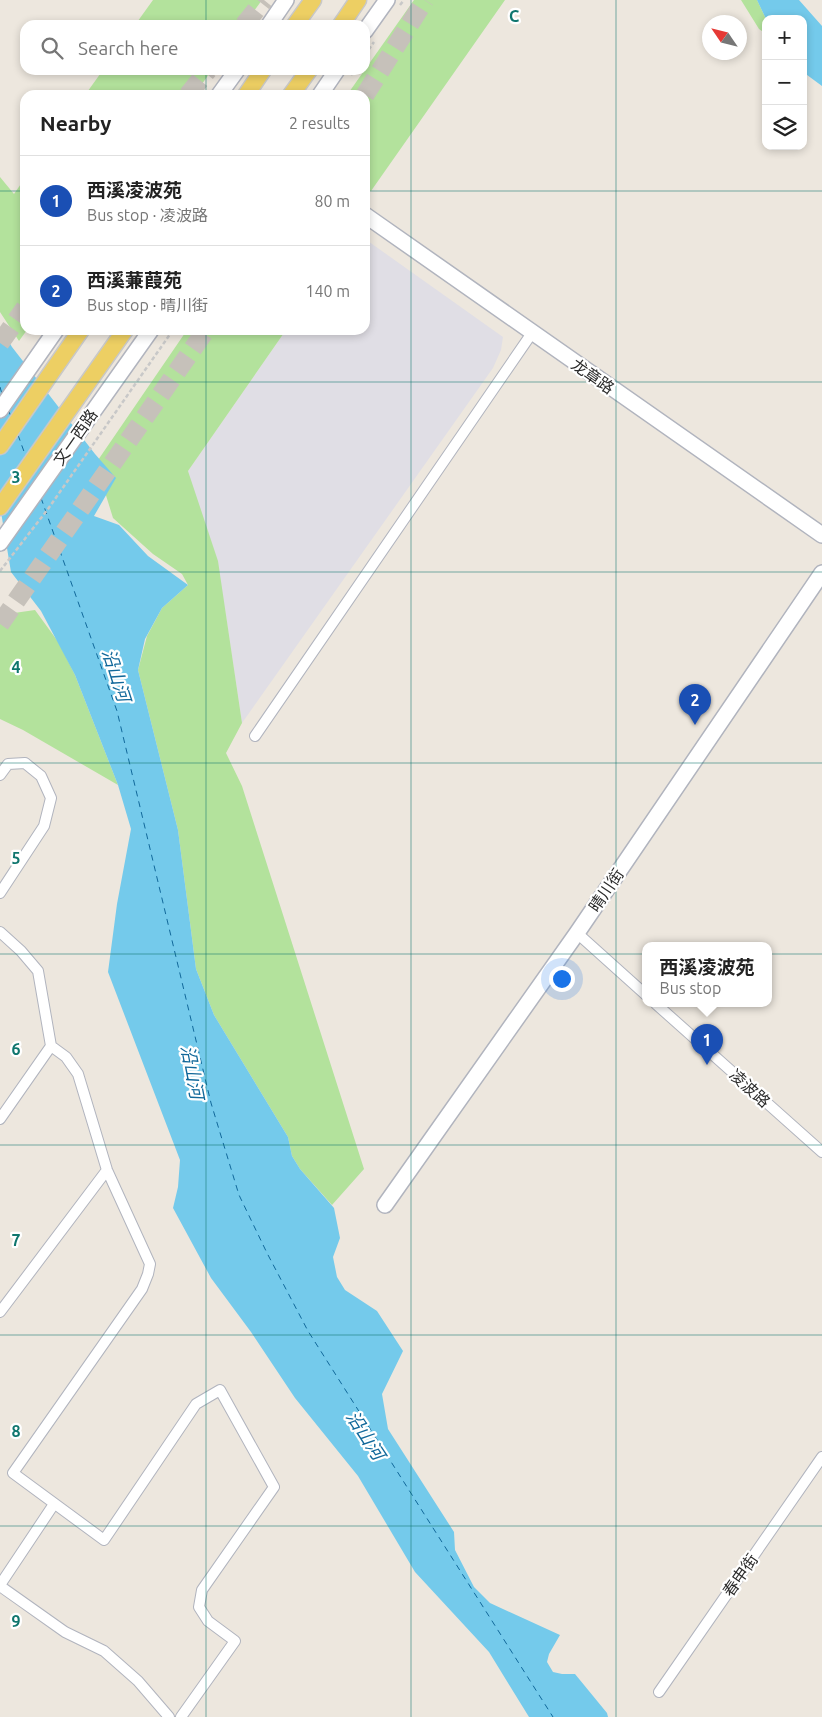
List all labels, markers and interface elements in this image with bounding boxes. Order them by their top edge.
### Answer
text: C [509,7,519,25]
north arrow [702,15,747,60]
map controls [762,15,807,150]
button: + [762,15,807,60]
search box [20,20,370,75]
icon: search [38,34,66,62]
text: Search here [78,37,178,59]
button: − [762,60,807,105]
button: layers [762,105,807,150]
text: Nearby [40,111,111,135]
text: 2 results [289,114,350,132]
text: 西溪凌波苑 [87,179,182,201]
text: 1 [51,192,61,210]
text: 80 m [314,192,350,210]
text: Bus stop · 凌波路 [87,206,208,224]
text: 西溪蒹葭苑 [87,269,182,291]
text: 2 [51,282,61,300]
text: 140 m [305,282,350,300]
text: Bus stop · 晴川街 [87,296,208,314]
street label: 龙章路 [568,355,618,397]
street label: 文一西路 [49,406,101,468]
text: 3 [11,468,21,486]
water label: 沿山河 [99,646,136,707]
text: 4 [11,658,21,676]
pin: 2 [679,684,711,725]
text: 5 [11,849,21,867]
street label: 晴川街 [585,865,627,915]
popup [642,942,772,1007]
text: 西溪凌波苑 [659,956,755,978]
your location [549,966,575,992]
text: Bus stop [659,979,721,997]
pin: 1 [691,1024,723,1065]
text: 6 [11,1040,21,1058]
water label: 沿山河 [178,1044,209,1103]
street label: 凌波路 [726,1065,774,1111]
text: 7 [11,1231,21,1249]
water label: 沿山河 [343,1407,391,1466]
text: 8 [11,1422,21,1440]
street label: 春申街 [719,1550,761,1600]
text: 9 [11,1612,21,1630]

